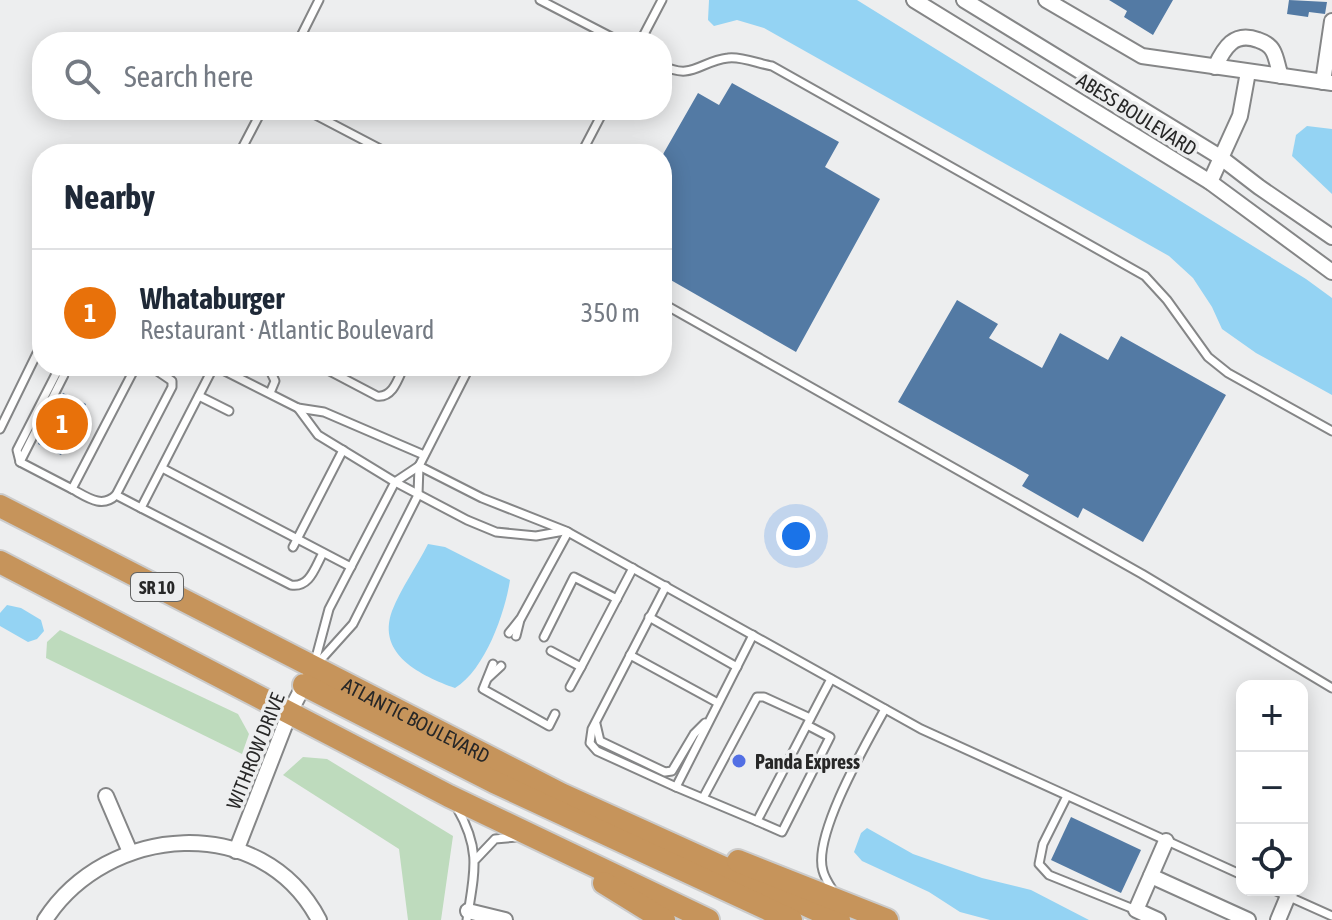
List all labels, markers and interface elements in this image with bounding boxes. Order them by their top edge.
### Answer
search box [32,32,672,120]
icon: search [60,54,104,98]
text: Search here [124,59,253,93]
street label: ABESS BOULEVARD [1073,68,1201,160]
text: Nearby [64,177,155,216]
text: Whataburger [140,281,284,315]
text: 1 [84,298,96,328]
text: 350 m [581,298,640,328]
text: Restaurant · Atlantic Boulevard [140,315,434,345]
pin: 1 [36,394,88,454]
your location [776,516,816,556]
road number: SR 10 [131,573,183,601]
street label: ATLANTIC BOULEVARD [339,672,494,767]
map controls [1236,680,1308,896]
button: + [1236,680,1308,752]
street label: WITHROW DRIVE [221,689,289,812]
place label: Panda Express [755,750,860,773]
marker: Panda Express [730,752,748,770]
button: − [1236,752,1308,824]
button: locate [1236,824,1308,896]

